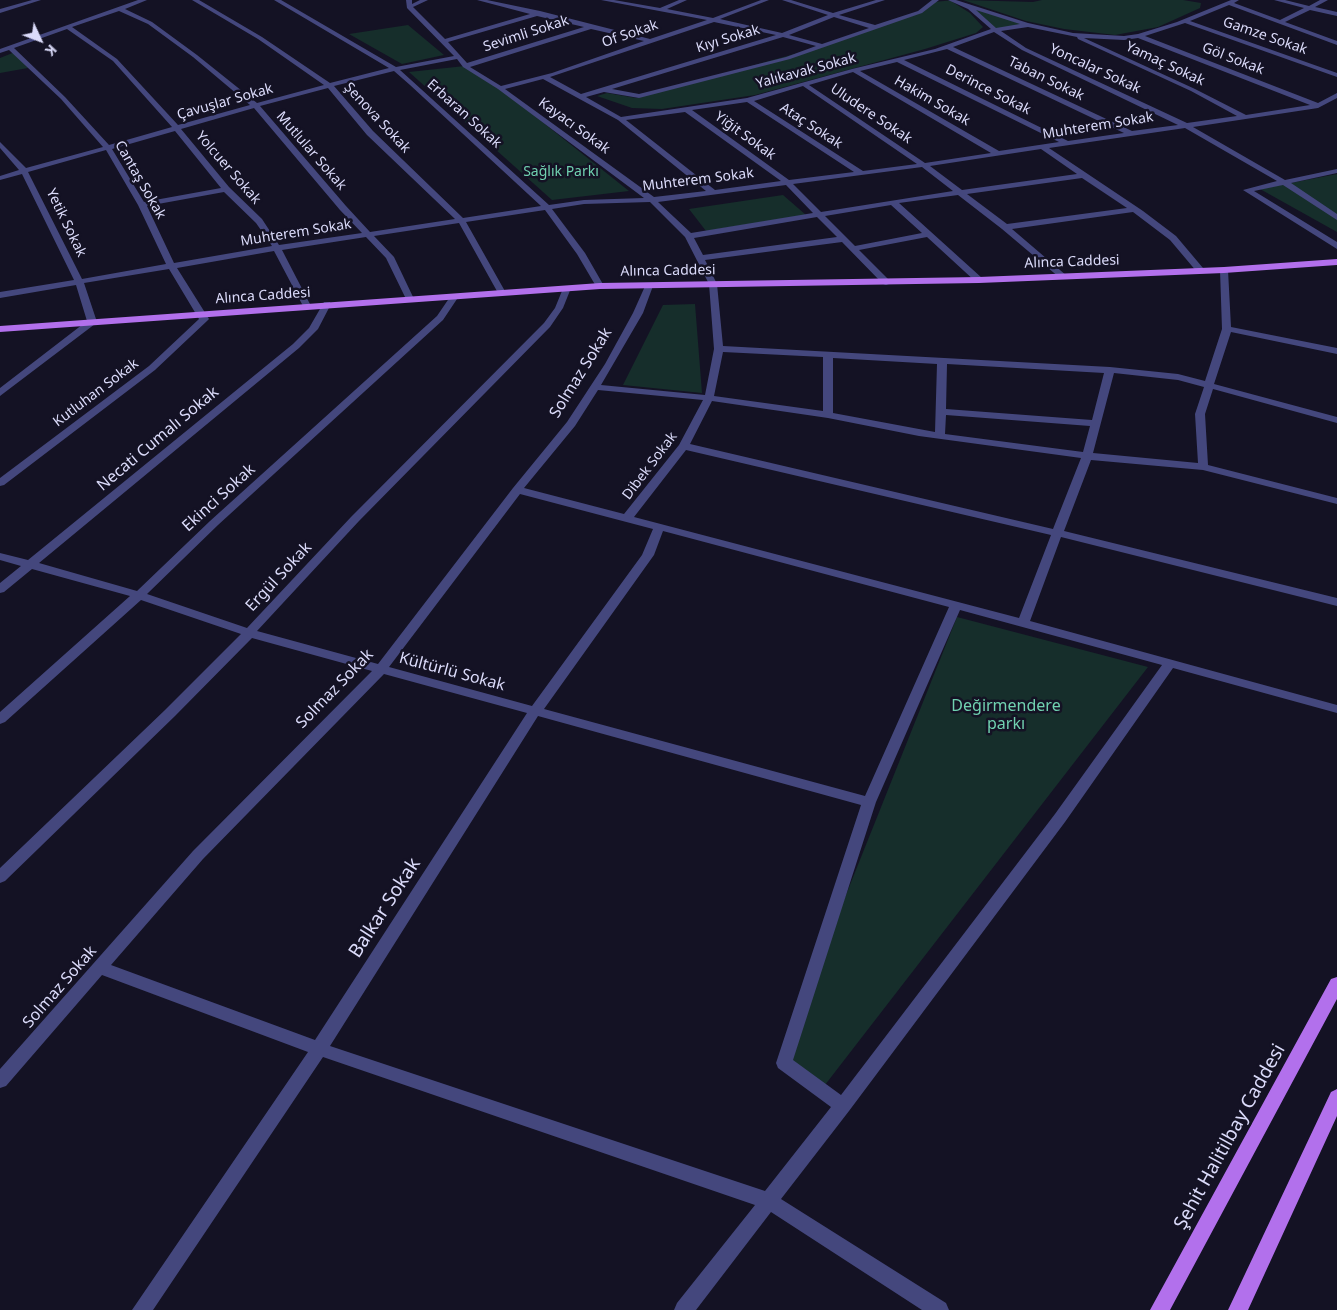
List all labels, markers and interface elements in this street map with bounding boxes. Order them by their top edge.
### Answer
street label: Sevimli Sokak [481,12,571,56]
street label: Gamze Sokak [1221,14,1309,58]
north arrow [15,15,65,65]
street label: Of Sokak [600,17,660,51]
street label: Kıyı Sokak [694,21,762,57]
street label: Yamaç Sokak [1123,38,1207,90]
street label: Göl Sokak [1200,40,1266,78]
text: K [41,41,61,60]
street label: Yoncalar Sokak [1047,41,1143,97]
street label: Yalıkavak Sokak [754,50,858,92]
street label: Taban Sokak [1005,53,1087,105]
street label: Derince Sokak [943,61,1033,119]
street label: Hakim Sokak [891,72,973,130]
street label: Erbaran Sokak [423,76,505,152]
street label: Şenova Sokak [340,79,414,157]
street label: Çavuşlar Sokak [175,80,275,124]
street label: Uludere Sokak [827,80,915,148]
street label: Kayacı Sokak [535,94,613,158]
street label: Ataç Sokak [777,100,845,152]
street label: Mutlular Sokak [272,108,350,194]
street label: Yiğit Sokak [711,108,779,164]
street label: Muhterem Sokak [1041,109,1155,143]
street label: Yolcuer Sokak [192,128,264,208]
street label: Cantaş Sokak [111,138,169,222]
park label: Sağlık Parkı [523,164,599,180]
street label: Muhterem Sokak [641,165,755,195]
street label: Yetik Sokak [42,186,90,260]
street label: Muhterem Sokak [239,216,353,250]
street label: Alınca Caddesi [1024,252,1120,272]
street label: Alınca Caddesi [620,262,716,280]
street label: Alınca Caddesi [215,284,311,308]
street label: Solmaz Sokak [546,324,616,422]
street label: Kutluhan Sokak [50,355,142,431]
street label: Necati Cumalı Sokak [93,383,223,495]
street label: Dibek Sokak [619,429,681,503]
street label: Ekinci Sokak [178,460,260,536]
street label: Ergül Sokak [242,538,316,616]
street label: Solmaz Sokak [292,645,378,733]
street label: Kültürlü Sokak [397,649,507,695]
park label: Değirmendere parkı [951,696,1061,734]
street label: Balkar Sokak [344,854,426,962]
street label: Solmaz Sokak [19,942,101,1032]
street label: Şehit Halitilbay Caddesi [1169,1040,1291,1234]

